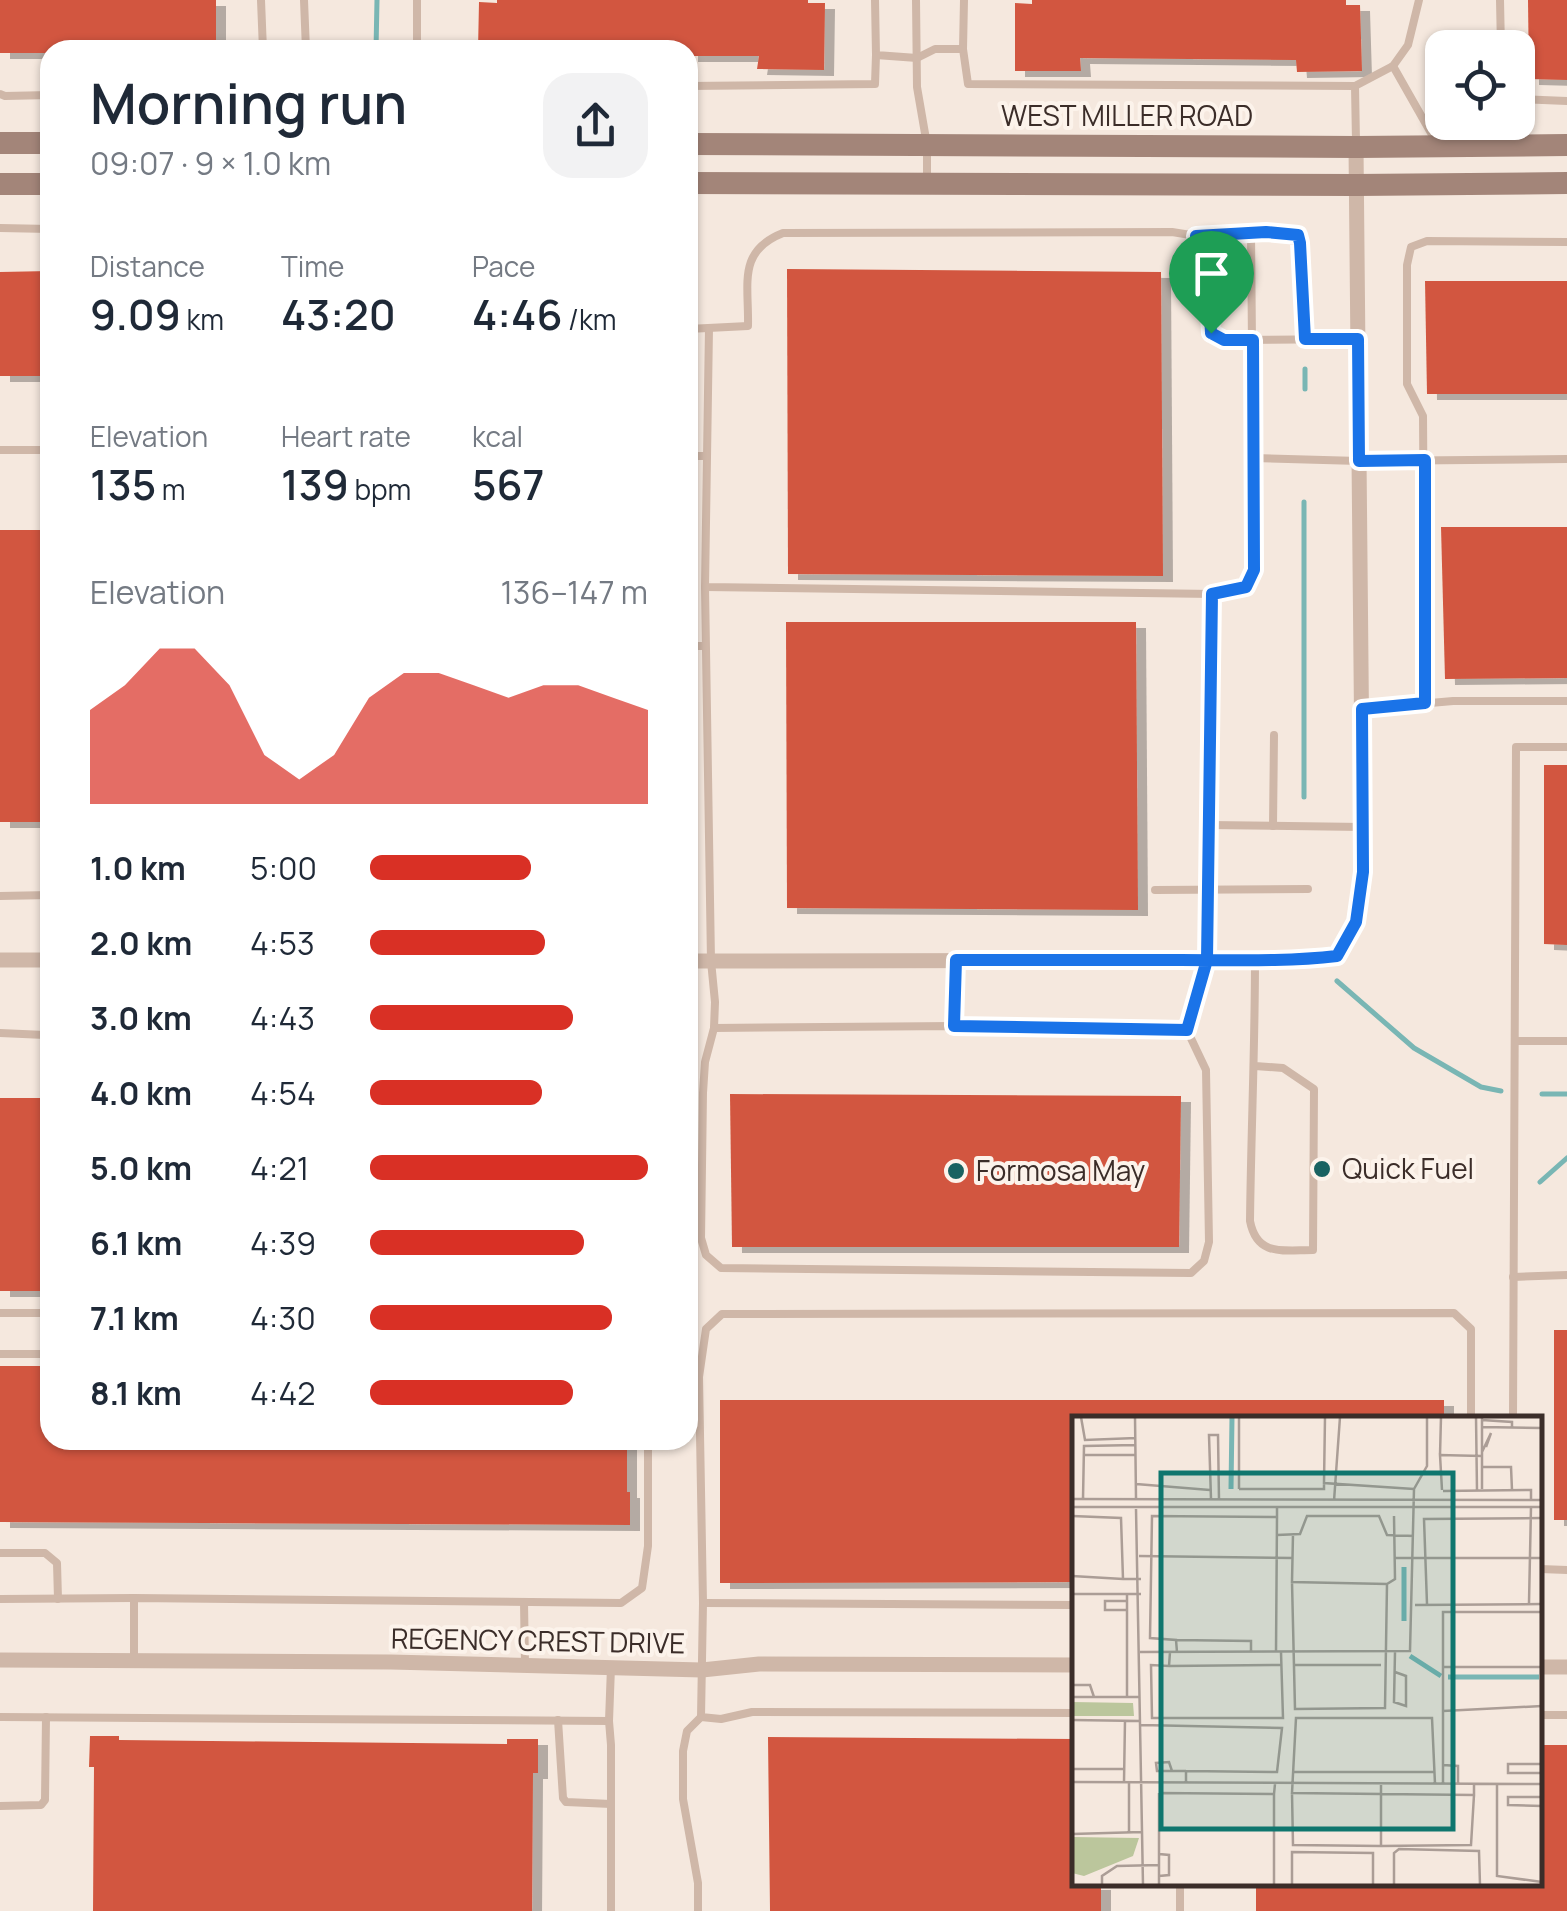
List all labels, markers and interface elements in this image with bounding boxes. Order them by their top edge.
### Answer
map controls [1425,30,1535,140]
button: locate [1425,30,1535,140]
text: Morning run [90,65,407,141]
button: share [543,73,648,178]
street label: WEST MILLER ROAD [1001,96,1253,134]
text: 09:07 · 9 × 1.0 km [90,141,331,185]
pin [1169,231,1254,334]
icon: arrive [1184,246,1239,301]
text: Distance [90,247,205,285]
text: Time [281,247,344,285]
text: Pace [472,247,535,285]
text: 9.09 [90,285,181,343]
text: 43:20 [281,285,396,343]
text: 4:46 [472,285,563,343]
text: km [181,300,224,338]
text: /km [563,300,617,338]
text: Elevation [90,417,208,455]
text: Heart rate [281,417,411,455]
text: kcal [472,417,523,455]
text: 135 [90,455,156,513]
text: 139 [281,455,349,513]
text: 567 [472,455,545,513]
text: m [156,470,186,508]
text: bpm [349,470,411,508]
text: Elevation [90,570,225,614]
text: 136–147 m [500,570,648,614]
text: 1.0 km [90,846,186,890]
text: 5:00 [250,846,317,890]
text: 2.0 km [90,921,192,965]
text: 4:53 [250,921,315,965]
text: 3.0 km [90,996,192,1040]
text: 4:43 [250,996,315,1040]
text: 4.0 km [90,1071,192,1115]
text: 4:54 [250,1071,316,1115]
text: 5.0 km [90,1146,192,1190]
text: 4:21 [250,1146,309,1190]
place label: Quick Fuel [1342,1149,1474,1187]
place label: Formosa May [976,1151,1146,1189]
marker: Quick Fuel [1311,1158,1333,1180]
marker: Formosa May [945,1160,967,1182]
text: 6.1 km [90,1221,182,1265]
text: 4:39 [250,1221,316,1265]
text: 7.1 km [90,1296,179,1340]
text: 4:30 [250,1296,316,1340]
text: 8.1 km [90,1371,182,1415]
text: 4:42 [250,1371,316,1415]
inset map [1072,1416,1542,1886]
street label: REGENCY CREST DRIVE [391,1618,686,1662]

